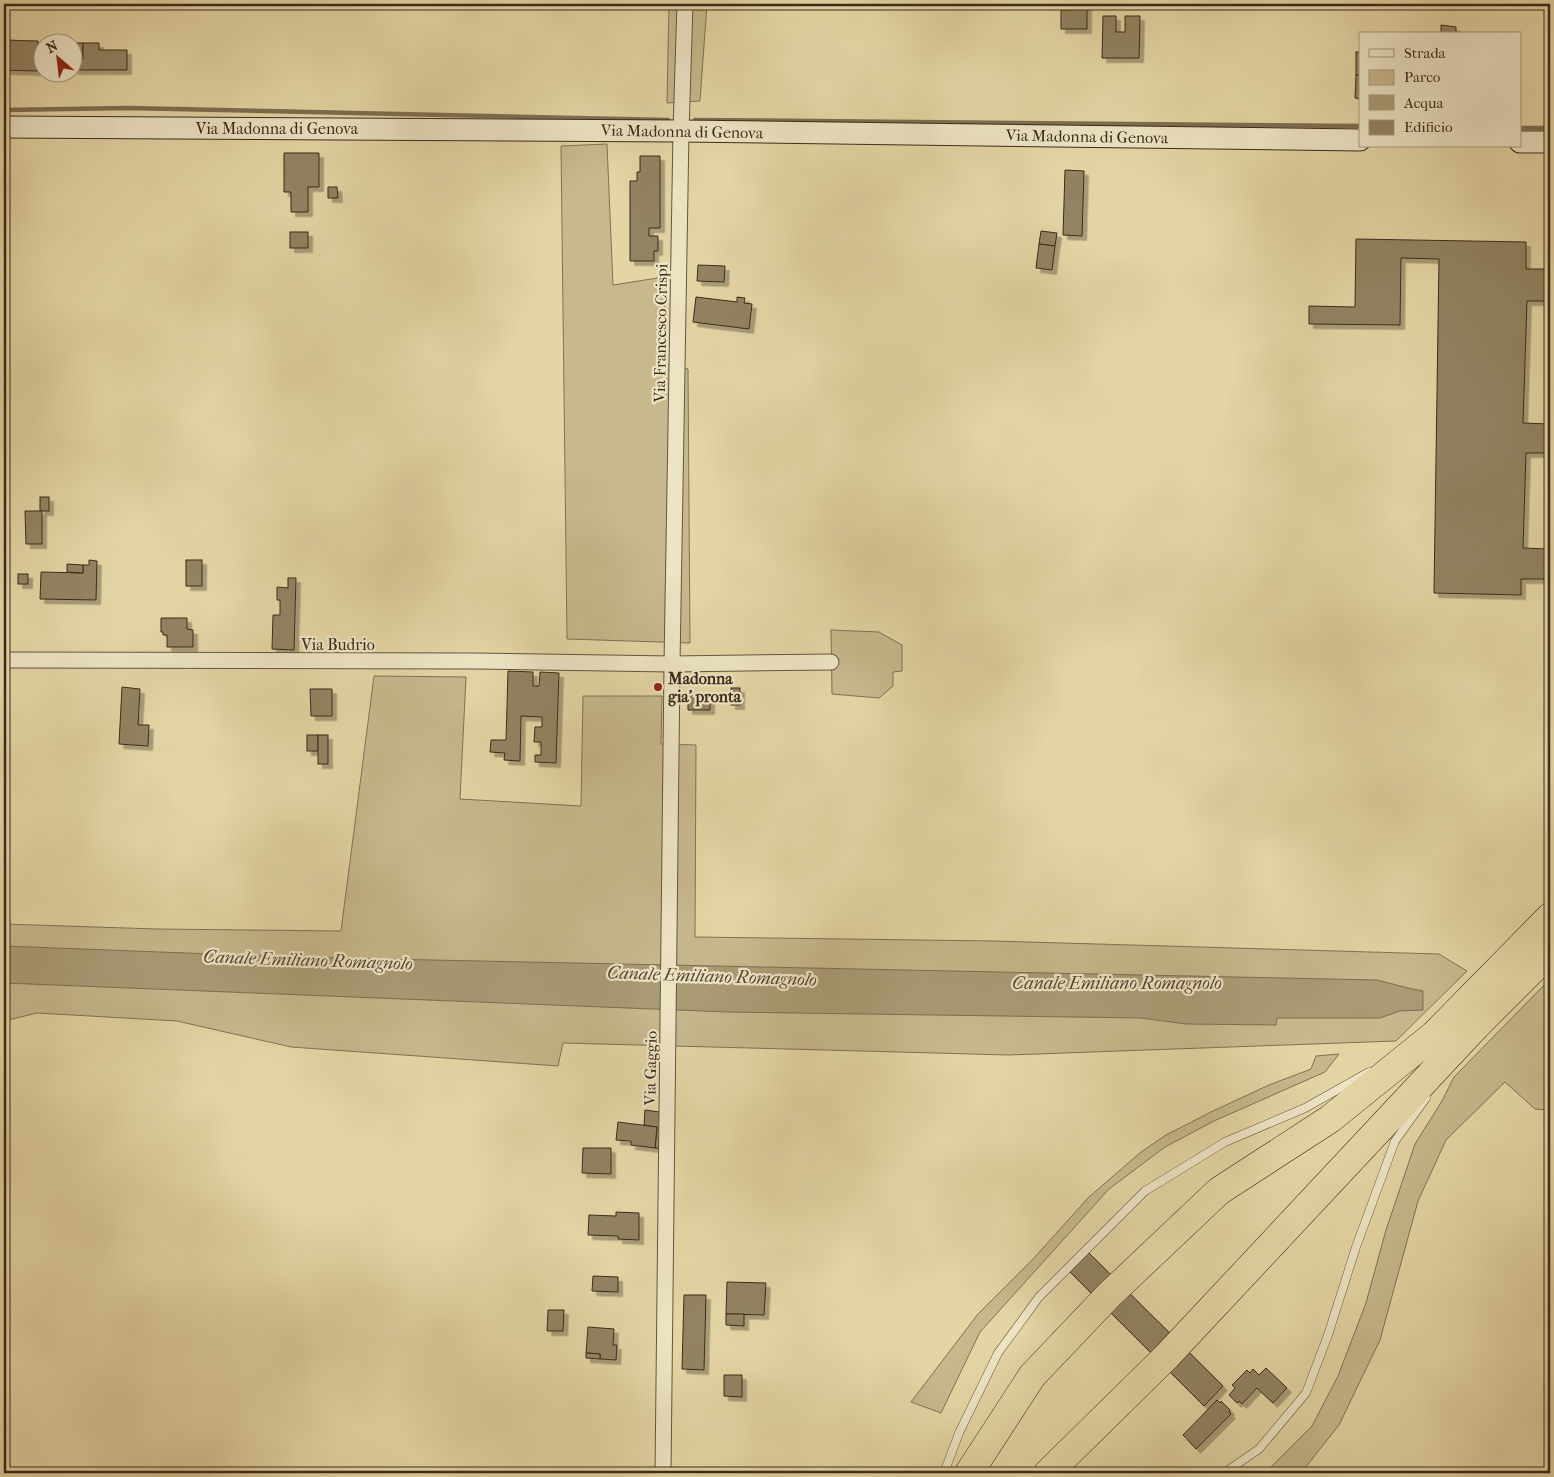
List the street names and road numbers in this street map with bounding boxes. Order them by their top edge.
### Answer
street label: Via Madonna di Genova [195,119,359,138]
street label: Via Madonna di Genova [600,121,764,142]
street label: Via Madonna di Genova [1005,126,1169,147]
street label: Via Francesco Crispi [650,263,671,404]
street label: Via Budrio [300,635,375,654]
street label: Via Gaggio [640,1031,661,1106]

